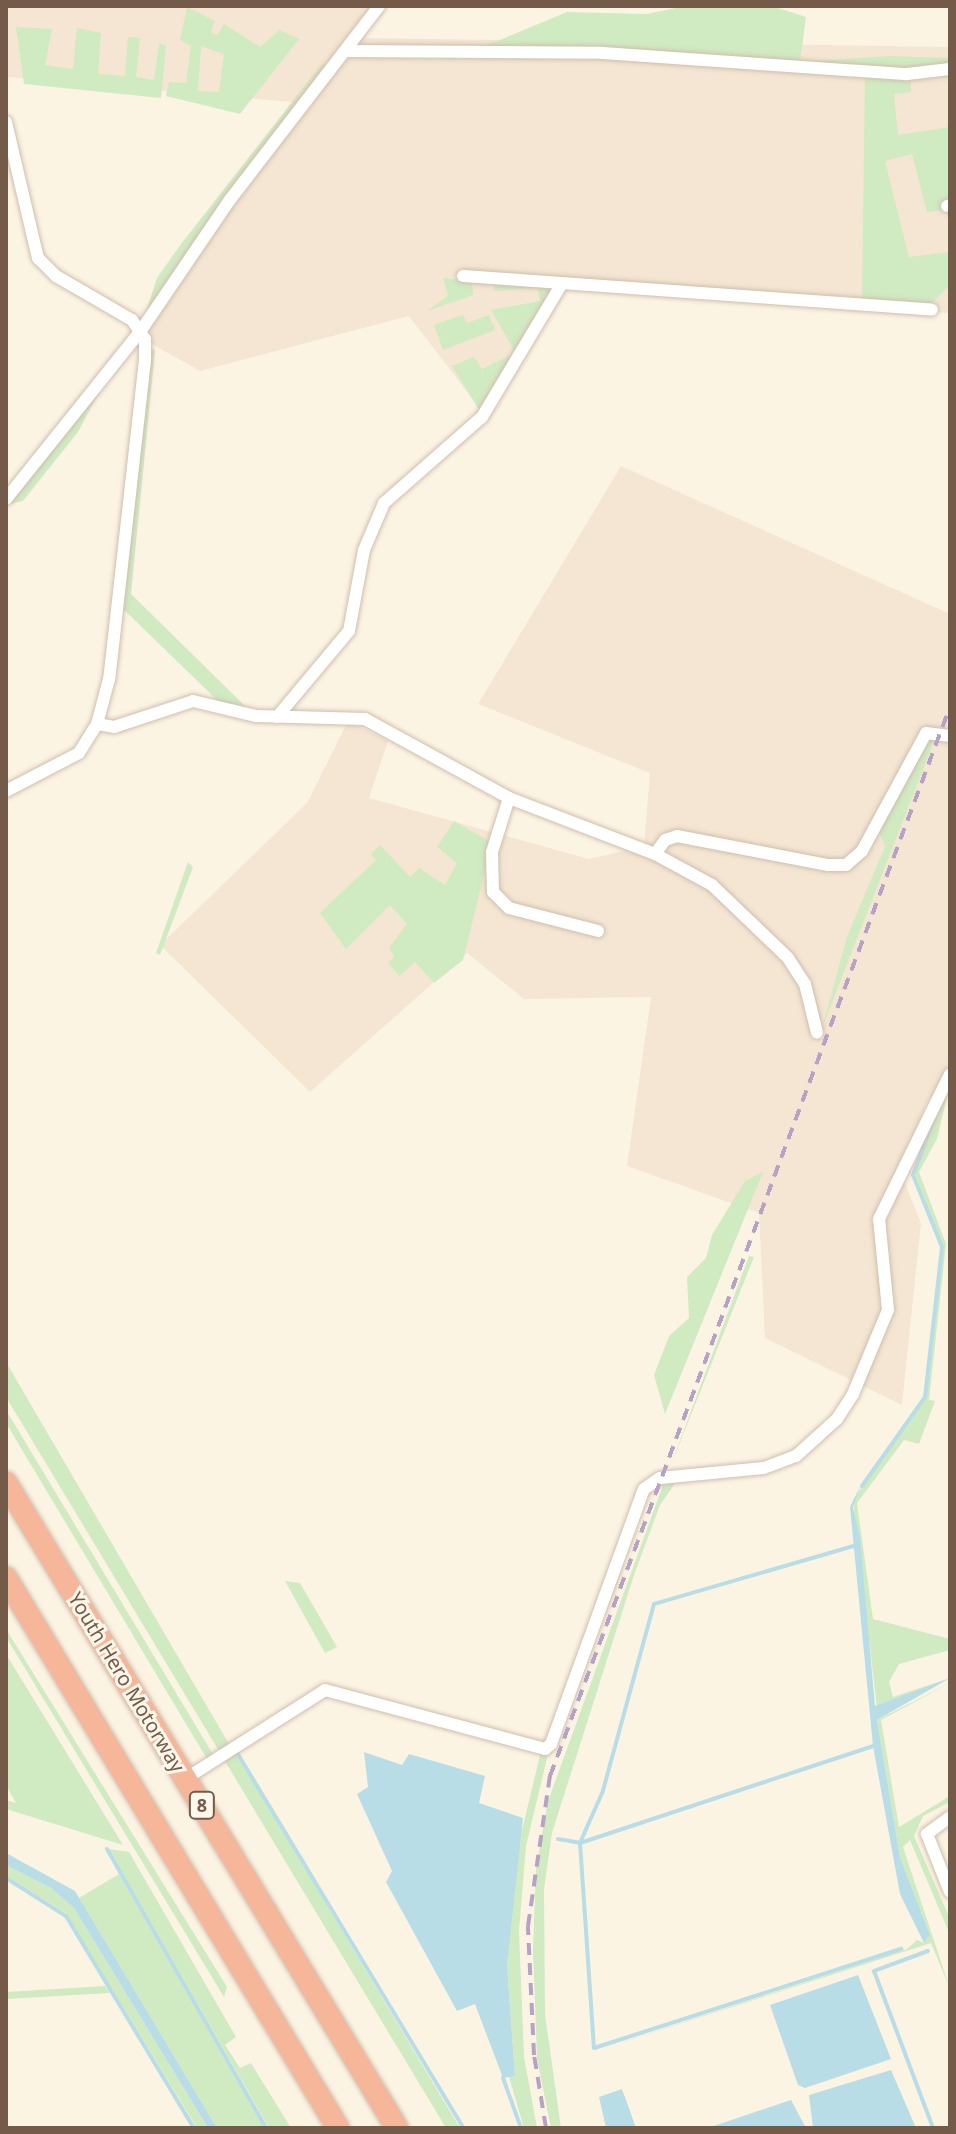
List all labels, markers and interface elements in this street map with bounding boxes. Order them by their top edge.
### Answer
street label: Youth Hero Motorway [64,1588,190,1776]
road number: 8 [188,1791,216,1819]

